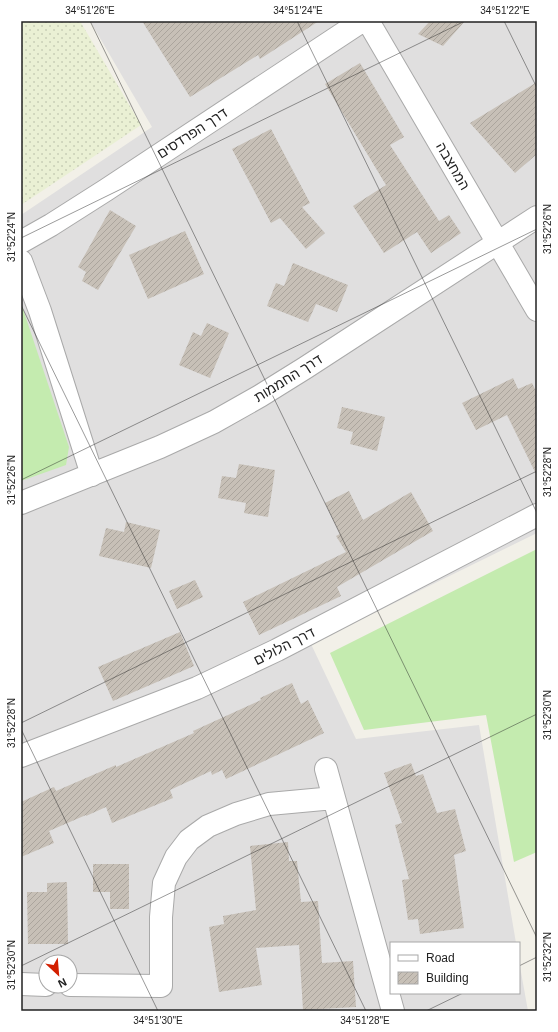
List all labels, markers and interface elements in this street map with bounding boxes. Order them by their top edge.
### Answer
text: 34°51'26"E [65,5,115,16]
text: 34°51'24"E [273,5,323,16]
text: 34°51'22"E [480,5,530,16]
street label: דרך הפרדסים [154,104,230,162]
street label: המחצבה [433,139,473,193]
text: 31°52'26"N [542,204,553,254]
text: 31°52'24"N [6,212,17,262]
street label: דרך החממות [251,351,325,405]
text: 31°52'28"N [542,447,553,497]
text: 31°52'26"N [6,455,17,505]
street label: דרך הלולים [251,624,317,668]
text: 31°52'30"N [542,690,553,740]
text: 31°52'28"N [6,698,17,748]
text: 31°52'32"N [542,932,553,982]
text: 31°52'30"N [6,940,17,990]
legend [390,942,520,994]
text: Road [426,951,455,965]
north arrow [38,954,78,994]
text: Building [426,971,469,985]
text: N [56,976,69,990]
text: 34°51'30"E [133,1015,183,1026]
text: 34°51'28"E [340,1015,390,1026]

